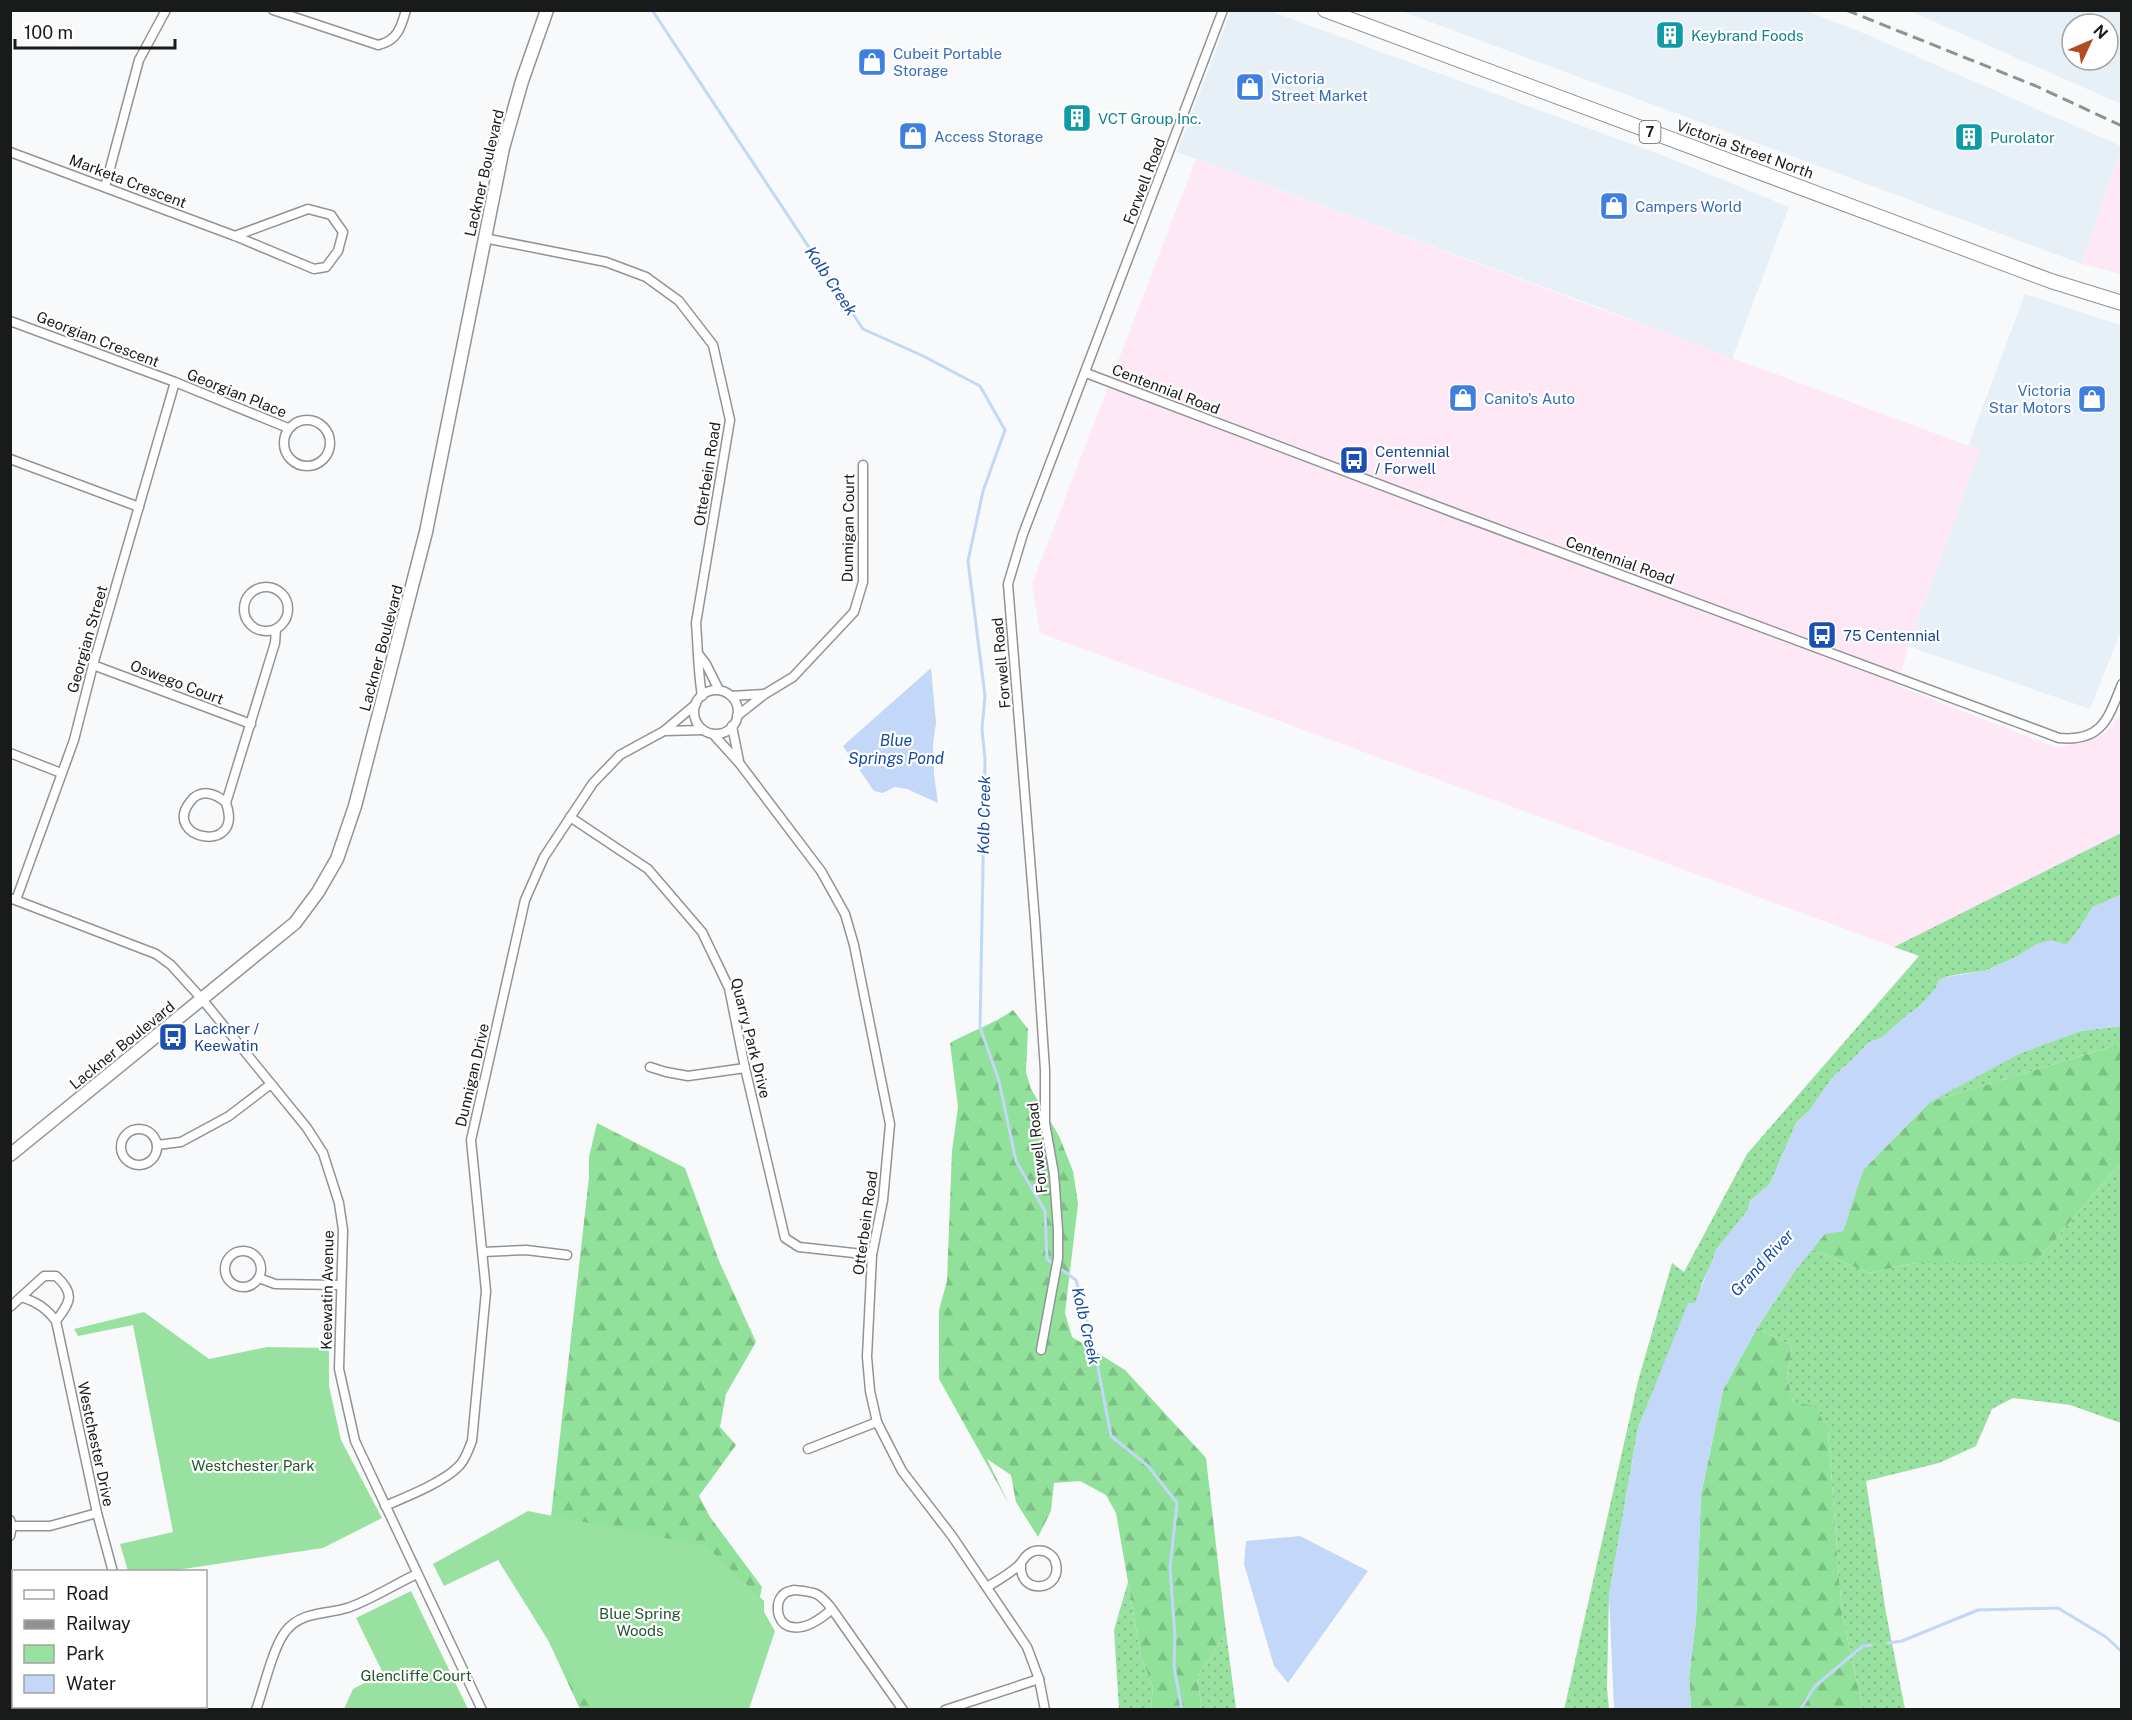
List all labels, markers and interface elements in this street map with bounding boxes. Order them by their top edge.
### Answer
scale bar [15,12,176,50]
north arrow [2060,12,2120,72]
building icon: Keybrand Foods [1654,19,1686,51]
text: N [2089,21,2112,43]
text: 100 m [24,22,73,43]
place label: Keybrand Foods [1691,27,1804,44]
place label: Cubeit Portable Storage [893,45,1002,79]
shop icon: Cubeit Portable Storage [856,46,888,78]
place label: Victoria Street Market [1271,70,1368,104]
shop icon: Victoria Street Market [1234,71,1266,103]
building icon: VCT Group Inc. [1061,102,1093,134]
street label: Lackner Boulevard [461,108,507,238]
place label: VCT Group Inc. [1098,110,1201,127]
street label: Victoria Street North [1674,116,1816,182]
shop icon: Access Storage [897,120,929,152]
road number: 7 [1640,121,1660,143]
building icon: Purolator [1953,121,1985,153]
place label: Access Storage [934,128,1043,145]
place label: Purolator [1990,129,2055,146]
street label: Forwell Road [1120,135,1168,227]
street label: Marketa Crescent [67,151,189,211]
shop icon: Campers World [1598,190,1630,222]
place label: Campers World [1635,198,1742,215]
water label: Kolb Creek [801,243,861,319]
street label: Georgian Crescent [34,308,162,370]
street label: Centennial Road [1110,361,1222,417]
street label: Georgian Place [185,365,289,421]
shop icon: Canito's Auto [1447,382,1479,414]
place label: Victoria Star Motors [1989,382,2071,416]
shop icon: Victoria Star Motors [2076,383,2108,415]
place label: Canito's Auto [1484,390,1575,407]
street label: Otterbein Road [690,421,724,527]
place label: Centennial / Forwell [1375,443,1450,477]
bus stop icon: Centennial / Forwell [1338,444,1370,476]
street label: Dunnigan Court [839,473,857,583]
street label: Centennial Road [1563,532,1677,588]
street label: Georgian Street [64,583,111,695]
street label: Lackner Boulevard [356,583,406,713]
street label: Forwell Road [989,617,1013,709]
bus stop icon: 75 Centennial [1806,619,1838,651]
place label: 75 Centennial [1843,627,1940,644]
street label: Oswego Court [128,656,226,708]
water label: Blue Springs Pond [848,731,945,768]
water label: Kolb Creek [974,775,994,855]
street label: Quarry Park Drive [728,976,774,1100]
street label: Lackner Boulevard [66,997,178,1093]
place label: Lackner / Keewatin [194,1020,260,1054]
bus stop icon: Lackner / Keewatin [157,1021,189,1053]
street label: Dunnigan Drive [452,1022,492,1128]
street label: Forwell Road [1024,1102,1050,1194]
street label: Otterbein Road [849,1170,881,1276]
water label: Grand River [1726,1225,1798,1300]
street label: Keewatin Avenue [317,1230,337,1350]
water label: Kolb Creek [1068,1285,1104,1367]
street label: Westchester Drive [74,1380,118,1508]
park label: Westchester Park [191,1457,315,1474]
legend [12,1570,207,1708]
text: Road [66,1583,109,1604]
park label: Blue Spring Woods [599,1605,681,1639]
text: Railway [66,1613,131,1634]
text: Park [66,1643,104,1664]
park label: Glencliffe Court [360,1667,472,1684]
text: Water [66,1673,116,1694]

